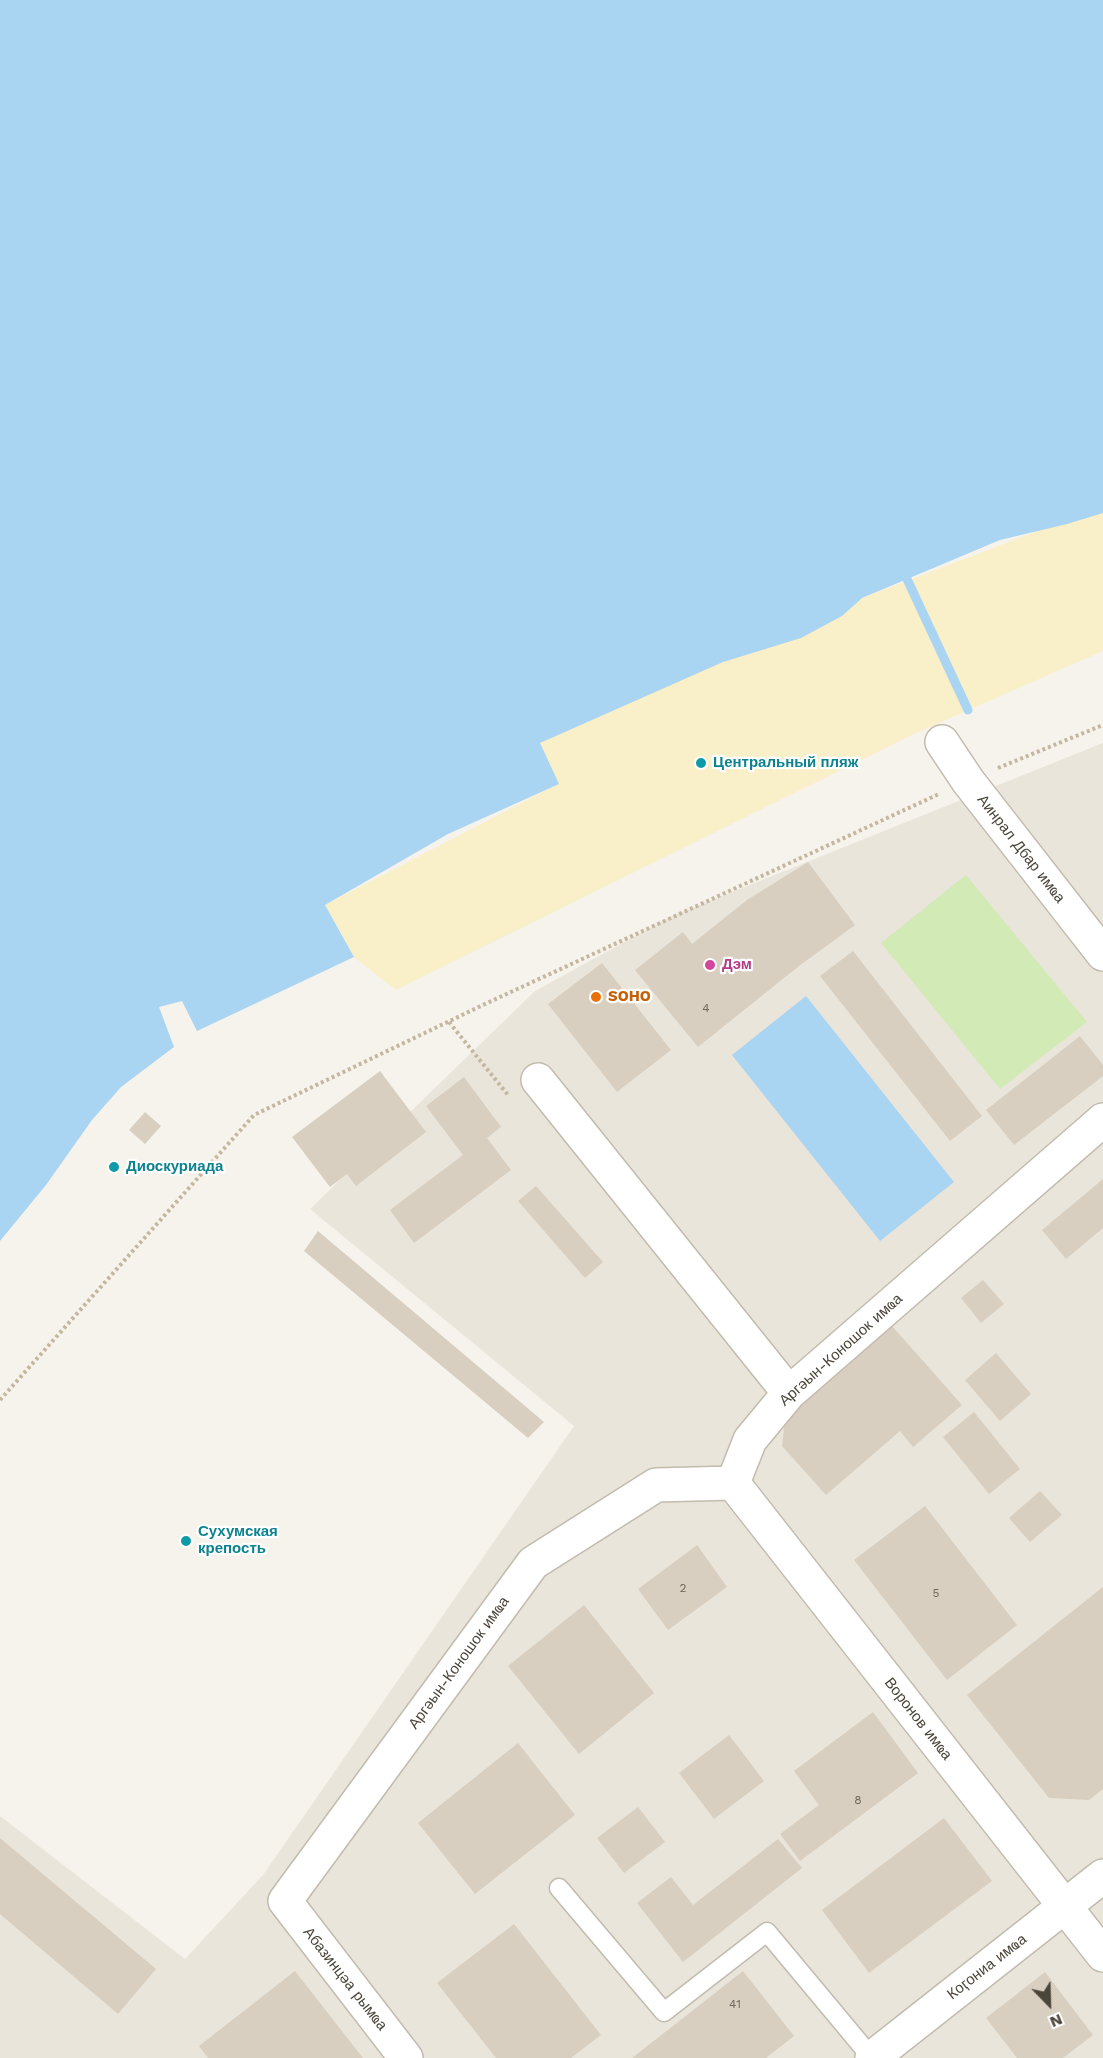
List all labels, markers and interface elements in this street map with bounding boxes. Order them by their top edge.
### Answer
place label: Центральный пляж [713,754,859,772]
marker: Центральный пляж [694,756,708,770]
street label: Аинрал Дбар имҩа [973,791,1069,907]
place label: Дэм [722,956,752,974]
marker: Дэм [703,958,717,972]
place label: SOHO [608,988,651,1006]
marker: SOHO [589,990,603,1004]
house number: 4 [702,1001,710,1015]
place label: Диоскуриада [126,1158,223,1176]
marker: Диоскуриада [107,1160,121,1174]
street label: Аргәын-Коношок имҩа [776,1290,906,1410]
place label: Сухумская крепость [198,1523,278,1558]
marker: Сухумская крепость [179,1534,193,1548]
house number: 2 [680,1581,686,1595]
house number: 5 [933,1586,939,1600]
street label: Аргәын-Коношок имҩа [405,1593,513,1733]
street label: Воронов имҩа [880,1674,956,1764]
house number: 8 [854,1793,862,1807]
street label: Абазинцәа рымҩа [299,1924,391,2034]
street label: Коӷониа имҩа [944,1930,1030,2004]
north arrow [1019,1974,1079,2034]
house number: 41 [729,1997,741,2011]
text: N [1047,2010,1065,2032]

